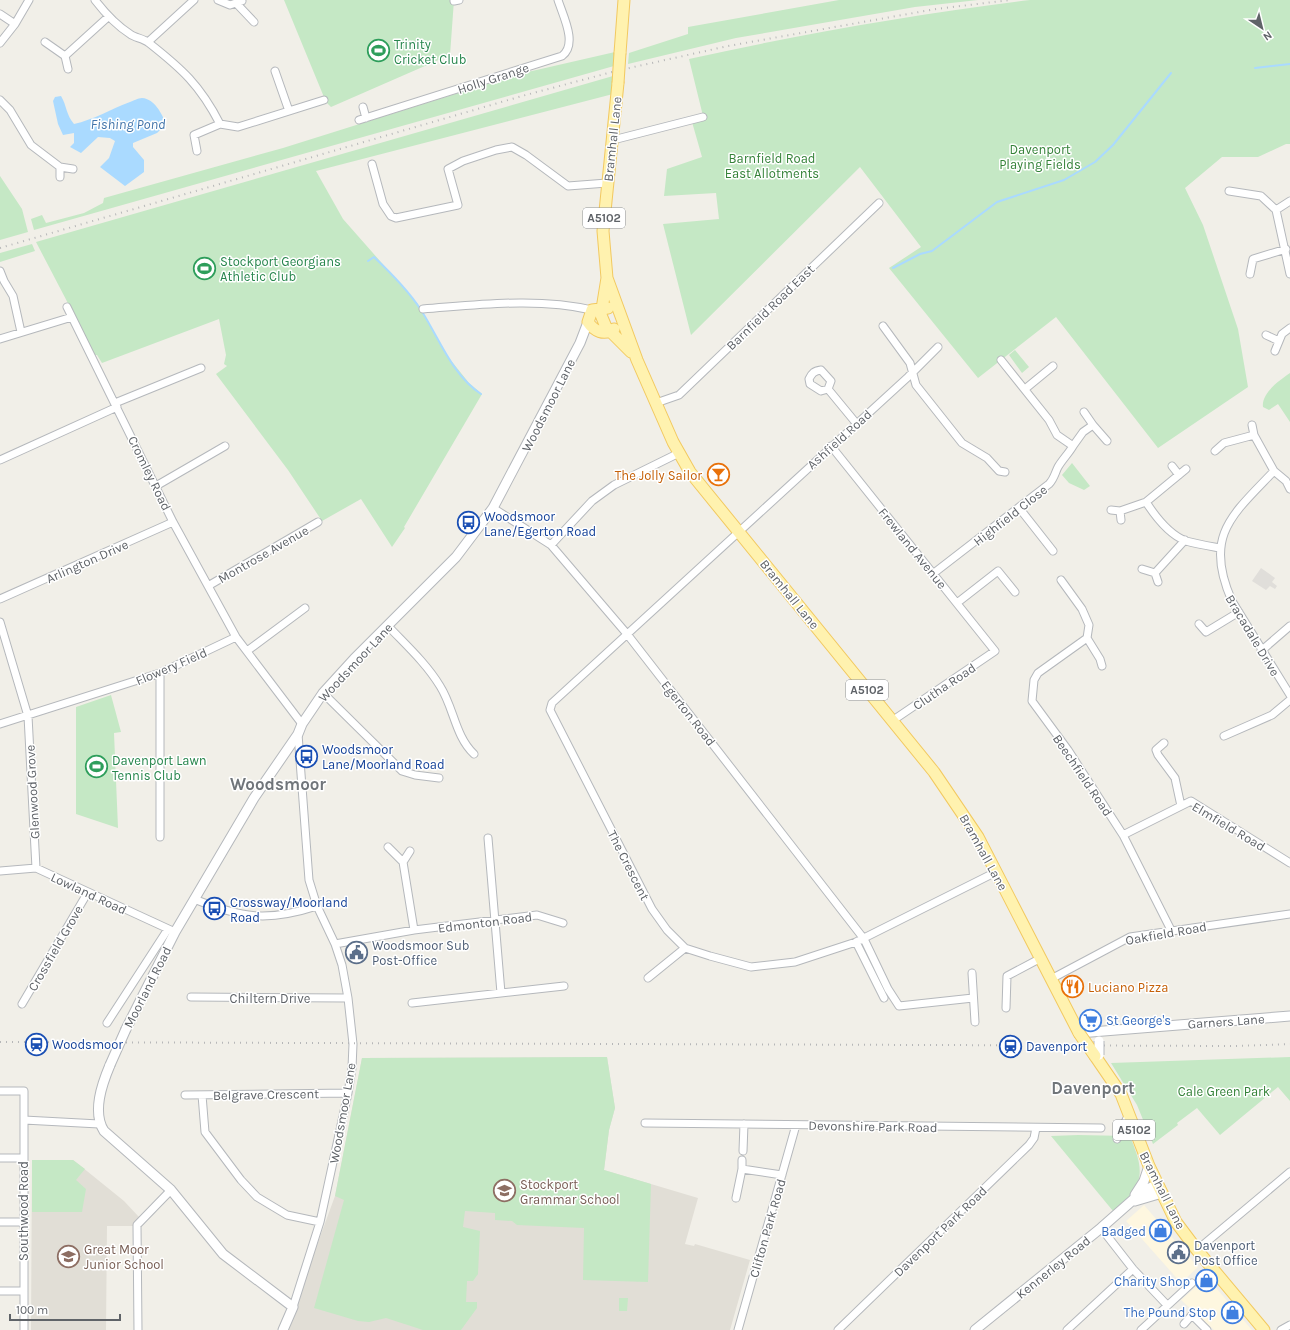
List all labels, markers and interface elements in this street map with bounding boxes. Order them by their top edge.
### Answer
north arrow [1242,8,1282,48]
text: N [1260,28,1274,43]
place label: Trinity Cricket Club [394,37,466,67]
sports icon: Trinity Cricket Club [365,38,391,64]
street label: Holly Grange [455,60,531,97]
street label: Bramhall Lane [601,96,624,182]
water label: Fishing Pond [90,116,166,133]
park label: Davenport Playing Fields [999,142,1081,172]
park label: Barnfield Road East Allotments [725,151,819,181]
road number: A5102 [583,208,625,228]
place label: Stockport Georgians Athletic Club [220,254,341,284]
sports icon: Stockport Georgians Athletic Club [191,255,217,281]
street label: Barnfield Road East [723,261,818,353]
street label: Woodsmoor Lane [519,356,578,454]
street label: Ashfield Road [804,407,875,472]
street label: Cromley Road [125,433,174,513]
bar icon: The Jolly Sailor [705,462,731,488]
place label: The Jolly Sailor [615,468,702,483]
street label: Highfield Close [970,482,1050,549]
street label: Frewland Avenue [875,505,950,592]
place label: Woodsmoor Lane/Egerton Road [484,509,596,539]
bus stop icon: Woodsmoor Lane/Egerton Road [456,510,482,536]
street label: Montrose Avenue [215,522,311,586]
street label: Arlington Drive [44,537,131,586]
street label: Bramhall Lane [757,556,822,632]
street label: Bracadale Drive [1222,592,1283,679]
street label: Woodsmoor Lane [315,620,396,705]
street label: Flowery Field [133,645,209,688]
street label: Clutha Road [910,660,978,713]
street label: Egerton Road [658,678,719,749]
road number: A5102 [846,680,888,700]
street label: Beechfield Road [1050,732,1115,819]
place label: Woodsmoor Lane/Moorland Road [322,742,445,772]
bus stop icon: Woodsmoor Lane/Moorland Road [293,743,319,769]
street label: Glenwood Grove [23,744,42,839]
place label: Davenport Lawn Tennis Club [112,753,207,783]
sports icon: Davenport Lawn Tennis Club [83,754,109,780]
district label: Woodsmoor [230,774,326,794]
street label: Elmfield Road [1190,799,1268,854]
street label: Bramhall Lane [956,811,1011,893]
street label: The Crescent [605,828,653,903]
street label: Lowland Road [48,869,129,918]
place label: Crossway/Moorland Road [230,895,348,925]
bus stop icon: Crossway/Moorland Road [202,896,228,922]
street label: Crossfield Grove [25,903,86,994]
street label: Edmonton Road [437,909,533,936]
street label: Oakfield Road [1124,919,1208,948]
place label: Woodsmoor Sub Post-Office [372,938,470,968]
public building icon: Woodsmoor Sub Post-Office [343,939,369,965]
street label: Moorland Road [120,944,174,1030]
restaurant icon: Luciano Pizza [1059,974,1085,1000]
place label: Luciano Pizza [1088,980,1168,995]
street label: Chiltern Drive [230,991,311,1006]
supermarket icon: St George's [1078,1007,1104,1033]
street label: Garners Lane [1187,1011,1265,1032]
place label: St George's [1106,1013,1171,1028]
station icon: Woodsmoor [23,1031,49,1057]
station icon: Davenport [998,1033,1024,1059]
place label: Woodsmoor [52,1037,123,1052]
place label: Davenport [1026,1039,1087,1054]
street label: Woodsmoor Lane [326,1061,359,1165]
district label: Davenport [1051,1078,1135,1098]
park label: Cale Green Park [1178,1084,1270,1099]
street label: Belgrave Crescent [213,1086,319,1103]
street label: Devonshire Park Road [808,1118,938,1135]
road number: A5102 [1113,1120,1155,1140]
street label: Bramhall Lane [1137,1149,1189,1232]
street label: Southwood Road [16,1161,31,1261]
place label: Stockport Grammar School [520,1177,620,1207]
street label: Clifton Park Road [746,1177,789,1279]
school or university icon: Stockport Grammar School [492,1178,518,1204]
street label: Davenport Park Road [891,1183,990,1280]
shop icon: Badged [1148,1218,1174,1244]
place label: Badged [1101,1224,1146,1239]
street label: Kennerley Road [1013,1233,1093,1302]
place label: Davenport Post Office [1194,1238,1258,1268]
public building icon: Davenport Post Office [1165,1239,1191,1265]
place label: Great Moor Junior School [84,1242,164,1272]
school or university icon: Great Moor Junior School [56,1243,82,1269]
shop icon: Charity Shop [1193,1268,1219,1294]
place label: Charity Shop [1114,1274,1190,1289]
scale bar [10,1296,120,1322]
shop icon: The Pound Stop [1219,1299,1245,1325]
text: 100 m [16,1303,48,1317]
place label: The Pound Stop [1124,1305,1216,1320]

